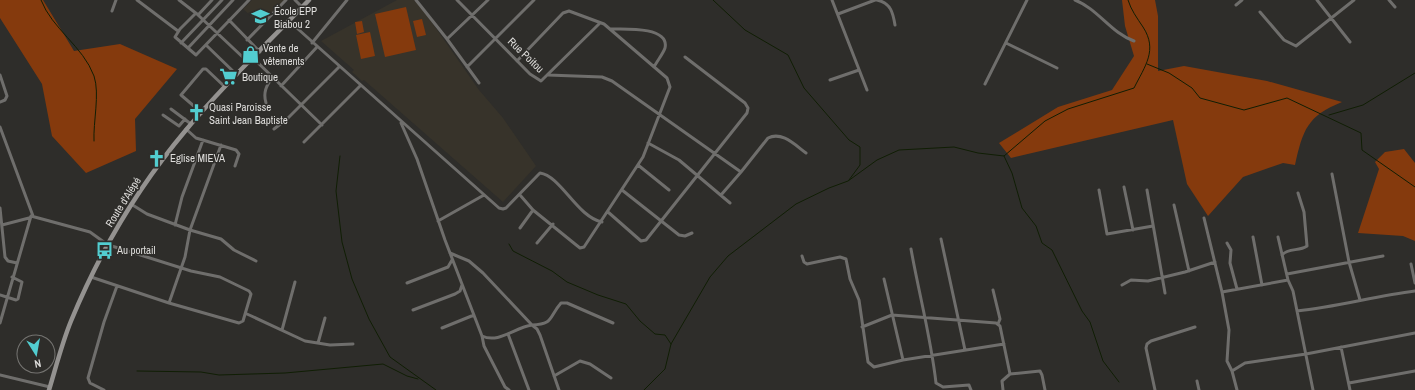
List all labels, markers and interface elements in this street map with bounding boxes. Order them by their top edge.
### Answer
place label: École EPP Biabou 2 [274,4,317,31]
school or university icon: École EPP Biabou 2 [251,7,271,27]
street label: Rue Poitou [505,34,547,76]
place label: Vente de vêtements [263,41,305,68]
shop icon: Vente de vêtements [240,44,260,64]
supermarket icon: Boutique [219,67,239,87]
place label: Boutique [242,70,278,84]
place label: Quasi Paroisse Saint Jean Baptiste [209,100,288,127]
church icon: Quasi Paroisse Saint Jean Baptiste [186,103,206,123]
church icon: Eglise MIEVA [147,148,167,168]
place label: Eglise MIEVA [170,151,226,165]
street label: Route d'Alépé [102,174,144,230]
bus stop icon: Au portail [94,240,114,260]
place label: Au portail [116,243,156,257]
north arrow [16,334,56,374]
text: N [33,356,42,371]

